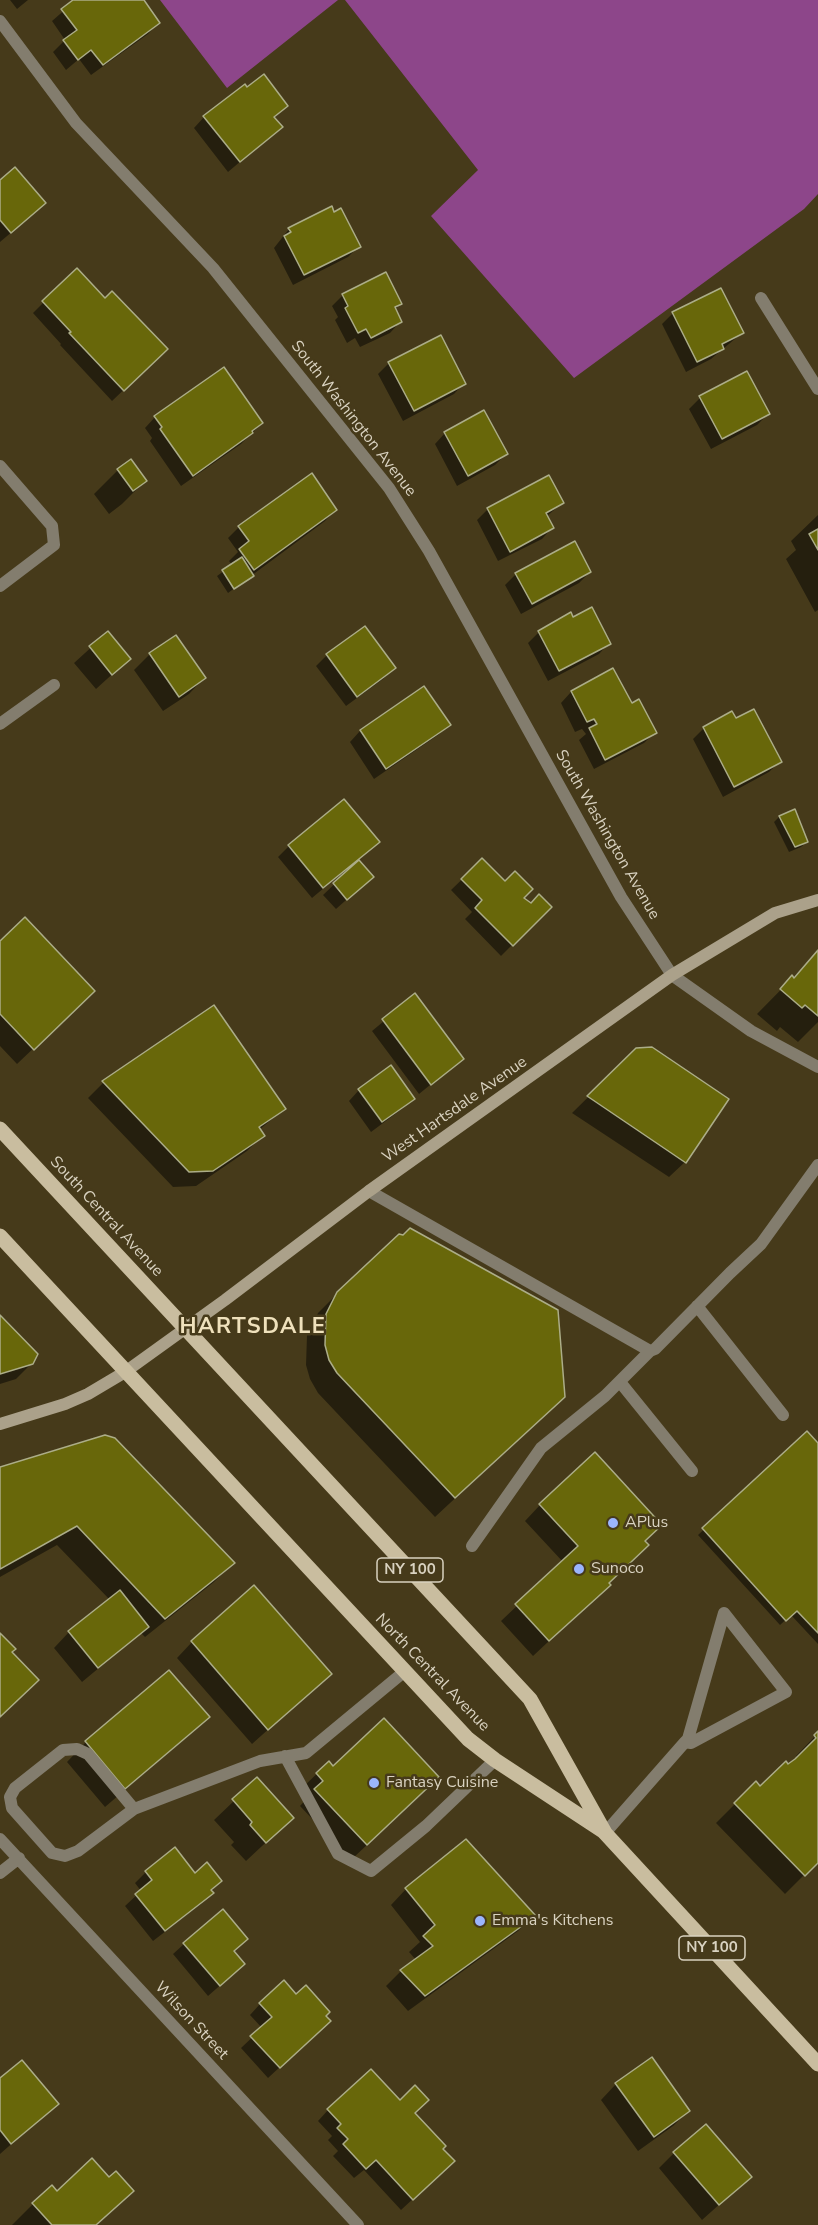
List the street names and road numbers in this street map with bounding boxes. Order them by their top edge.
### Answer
street label: South Washington Avenue [286,337,420,501]
street label: South Washington Avenue [551,747,663,923]
street label: West Hartsdale Avenue [379,1053,531,1167]
street label: South Central Avenue [45,1153,167,1281]
road number: NY 100 [377,1558,443,1582]
street label: North Central Avenue [371,1610,493,1736]
road number: NY 100 [679,1936,745,1960]
street label: Wilson Street [150,1978,232,2064]

